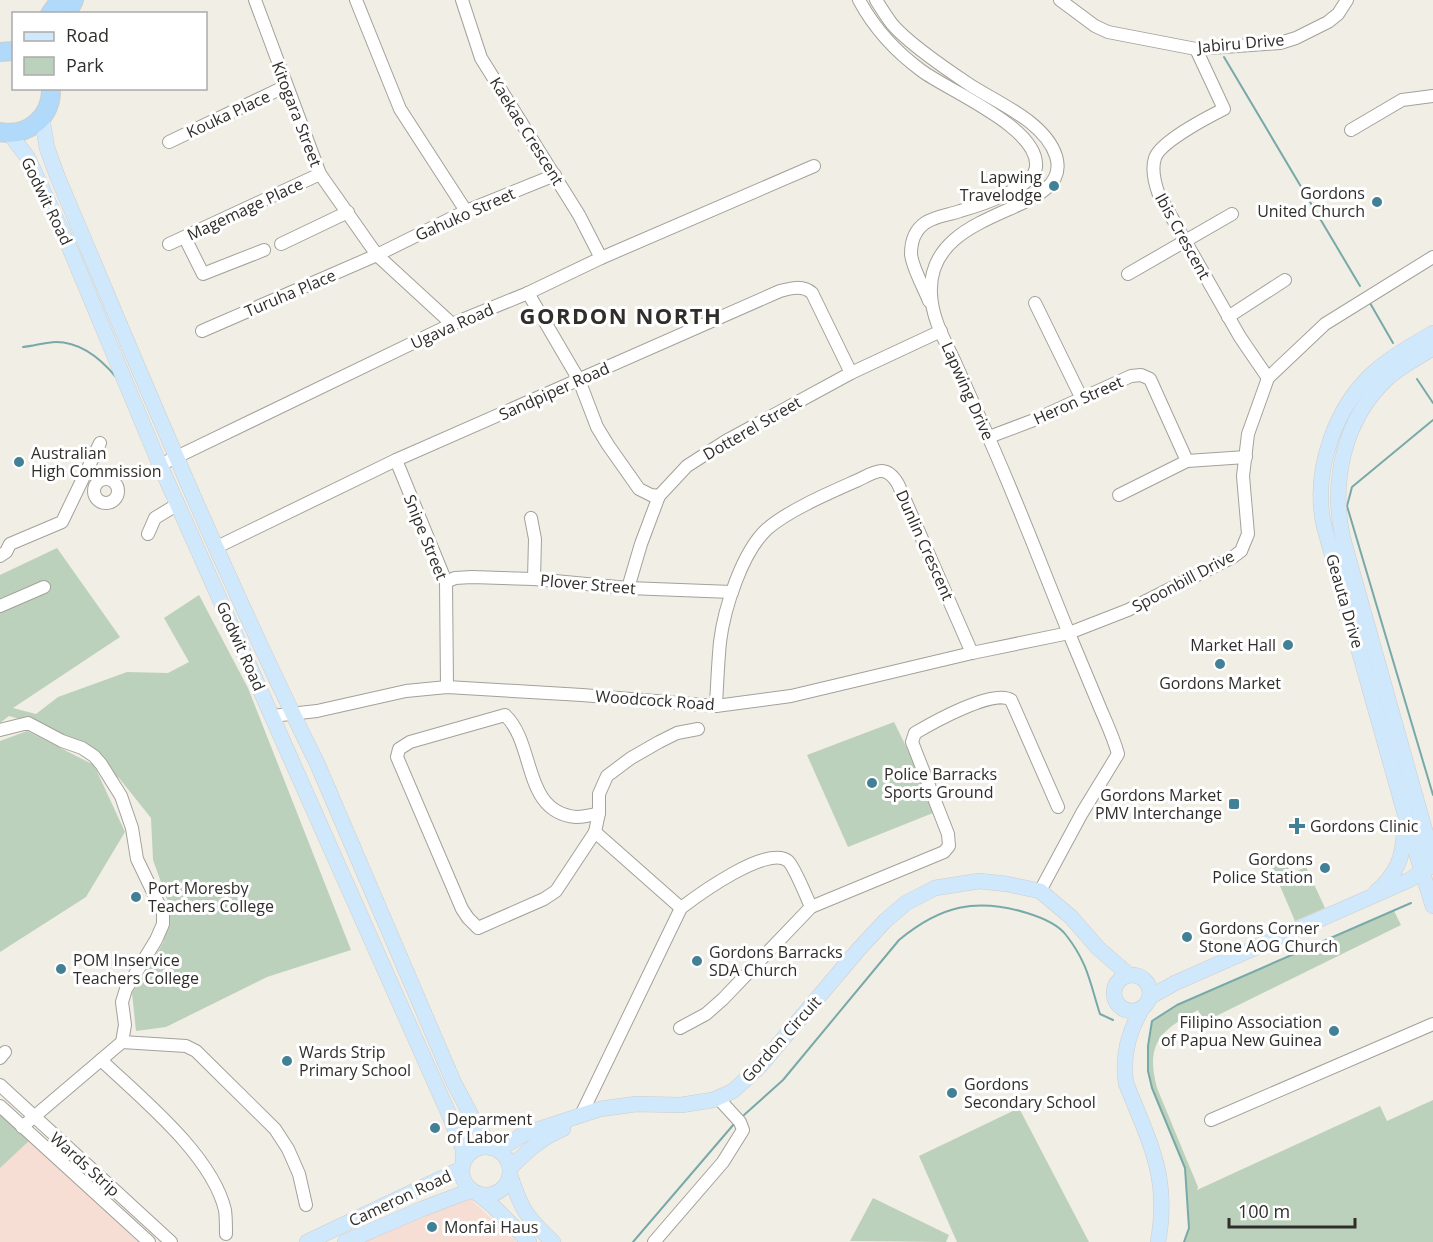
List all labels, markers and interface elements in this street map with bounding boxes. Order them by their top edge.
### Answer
legend [12,12,207,90]
text: Road [66,23,109,47]
street label: Jabiru Drive [1195,28,1285,58]
text: Park [66,53,104,77]
street label: Kitogara Street [267,58,327,170]
street label: Kaekae Crescent [485,73,569,189]
street label: Kouka Place [183,85,273,143]
street label: Godwit Road [16,153,78,249]
place label: Lapwing Travelodge [960,166,1042,206]
street label: Magemage Place [183,172,307,246]
marker: Lapwing Travelodge [1047,179,1061,193]
street label: Gahuko Street [412,182,519,246]
place label: Gordons United Church [1257,182,1365,222]
street label: Ibis Crescent [1150,189,1216,283]
marker: Gordons United Church [1370,195,1384,209]
street label: Turuha Place [241,264,339,322]
street label: Ugava Road [407,298,497,354]
district label: GORDON NORTH [520,300,722,330]
street label: Lapwing Drive [937,338,999,444]
street label: Sandpiper Road [495,357,613,425]
street label: Heron Street [1030,370,1126,429]
street label: Dotterel Street [699,391,805,465]
place label: Australian High Commission [31,442,162,482]
marker: Australian High Commission [12,455,26,469]
street label: Dunlin Crescent [891,486,959,604]
street label: Snipe Street [399,491,453,583]
street label: Spoonbill Drive [1128,545,1238,617]
street label: Geauta Drive [1321,551,1369,651]
street label: Plover Street [539,569,637,599]
street label: Godwit Road [212,598,270,694]
place label: Market Hall [1190,634,1276,656]
marker: Market Hall [1281,638,1295,652]
marker: Gordons Market [1213,657,1227,671]
place label: Gordons Market [1159,672,1281,694]
street label: Woodcock Road [595,685,715,715]
place label: Police Barracks Sports Ground [884,763,997,803]
marker: Police Barracks Sports Ground [865,776,879,790]
place label: Gordons Market PMV Interchange [1095,784,1222,824]
marker: Gordons Market PMV Interchange [1227,797,1241,811]
place label: Gordons Clinic [1310,815,1419,837]
marker: Gordons Clinic [1288,817,1306,835]
place label: Gordons Police Station [1212,848,1313,888]
marker: Gordons Police Station [1318,861,1332,875]
place label: Port Moresby Teachers College [148,877,274,917]
marker: Port Moresby Teachers College [129,890,143,904]
place label: Gordons Corner Stone AOG Church [1199,917,1338,957]
marker: Gordons Corner Stone AOG Church [1180,930,1194,944]
place label: Gordons Barracks SDA Church [709,941,843,981]
place label: POM Inservice Teachers College [73,949,199,989]
marker: Gordons Barracks SDA Church [690,954,704,968]
marker: POM Inservice Teachers College [54,962,68,976]
street label: Gordon Circuit [736,991,826,1087]
place label: Filipino Association of Papua New Guinea [1161,1011,1322,1051]
marker: Filipino Association of Papua New Guinea [1327,1024,1341,1038]
place label: Wards Strip Primary School [299,1041,411,1081]
marker: Wards Strip Primary School [280,1054,294,1068]
place label: Gordons Secondary School [964,1073,1096,1113]
marker: Gordons Secondary School [945,1086,959,1100]
place label: Deparment of Labor [447,1108,532,1148]
marker: Deparment of Labor [428,1121,442,1135]
street label: Wards Strip [45,1127,125,1201]
street label: Cameron Road [345,1165,455,1231]
scale bar [1229,1191,1355,1229]
text: 100 m [1238,1199,1290,1223]
place label: Monfai Haus [444,1216,538,1238]
marker: Monfai Haus [425,1220,439,1234]

